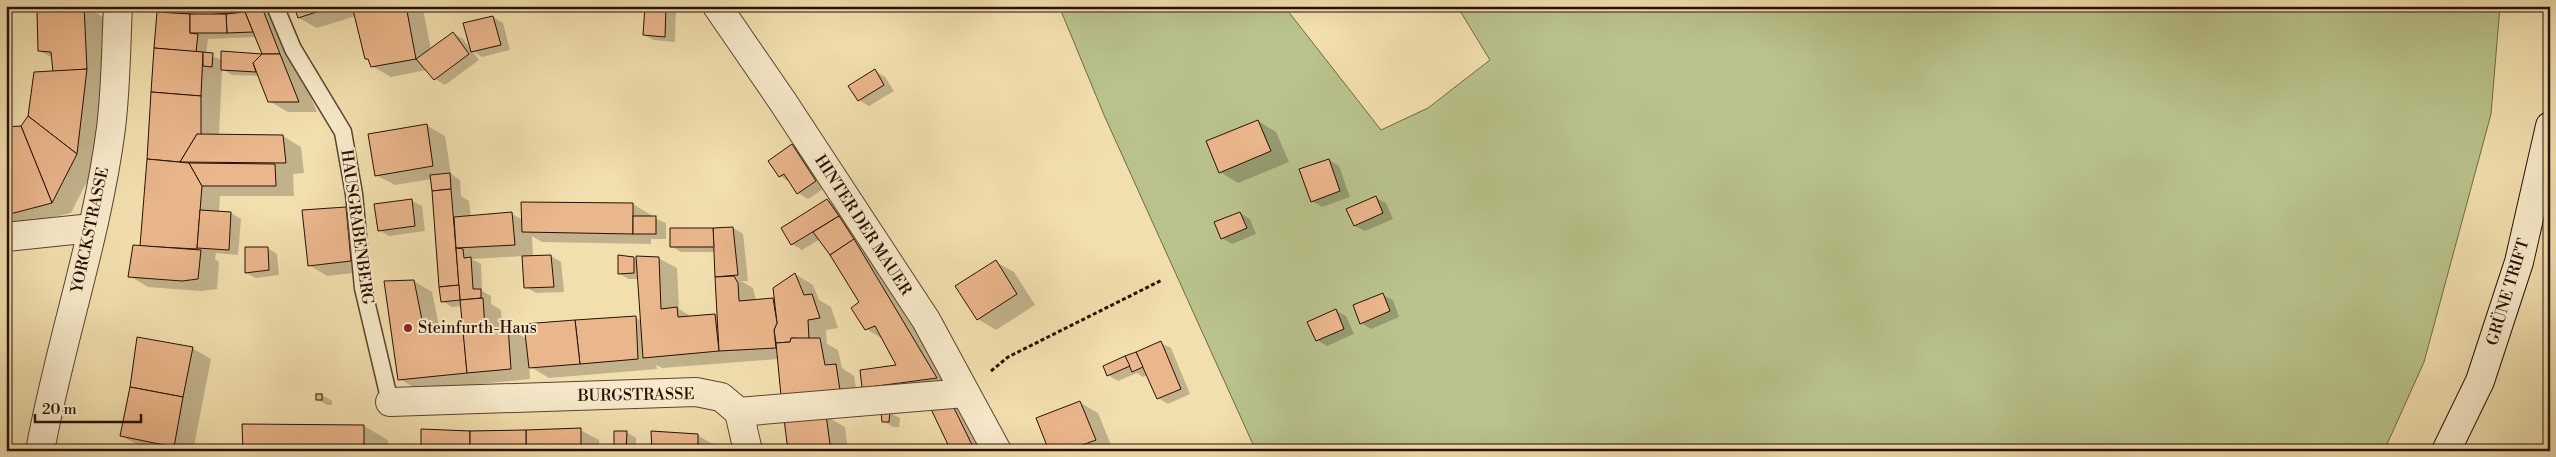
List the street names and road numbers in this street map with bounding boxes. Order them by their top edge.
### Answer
street label: HAUSGRABENBERG [336,148,378,306]
street label: HINTER DER MAUER [810,151,916,300]
street label: YORCKSTRASSE [67,165,113,296]
street label: GRÜNE TRIFT [2480,235,2534,348]
street label: BURGSTRASSE [576,384,695,406]

